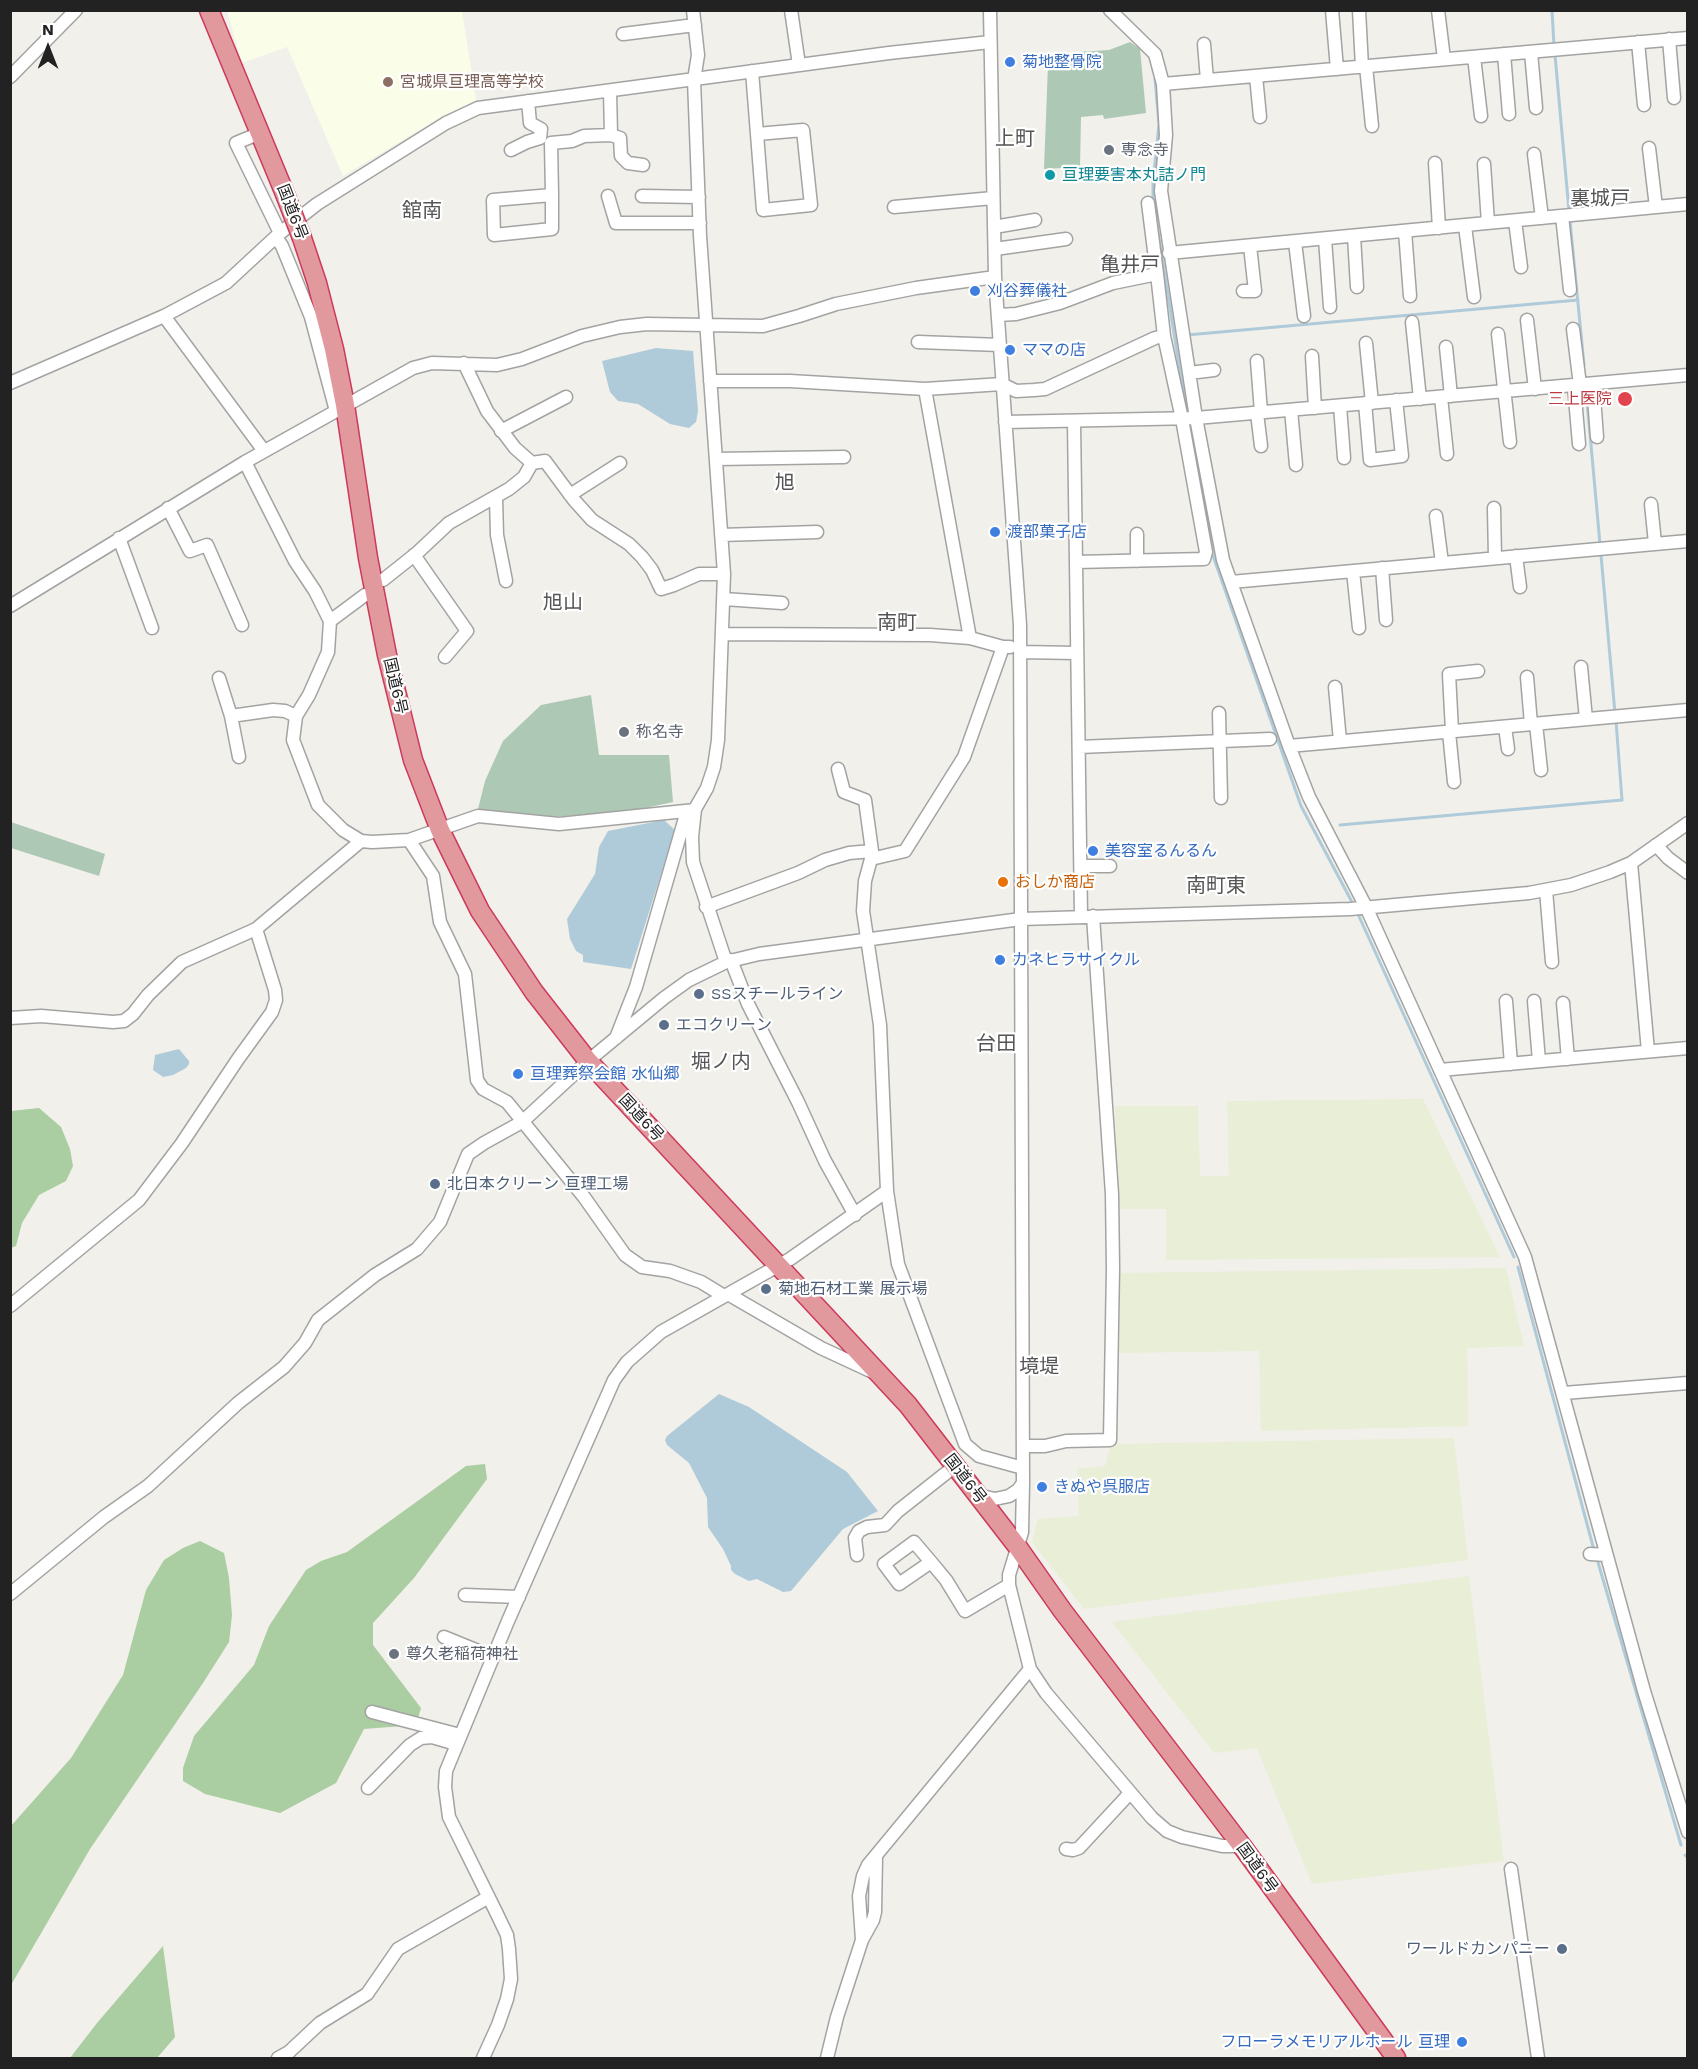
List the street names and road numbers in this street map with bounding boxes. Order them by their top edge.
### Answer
street label: 国道6号 [273,182,311,242]
street label: 国道6号 [379,656,411,716]
street label: 国道6号 [614,1090,668,1146]
street label: 国道6号 [940,1450,990,1508]
street label: 国道6号 [1232,1839,1282,1897]

